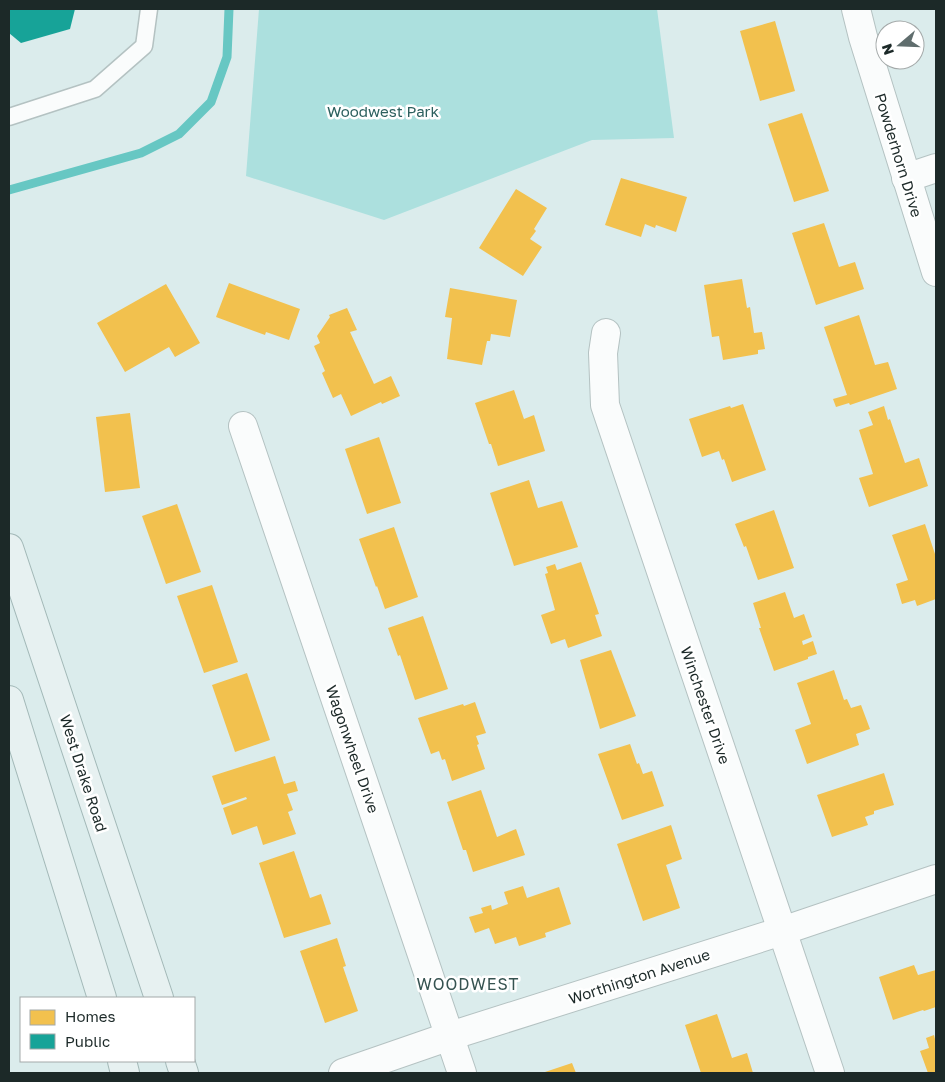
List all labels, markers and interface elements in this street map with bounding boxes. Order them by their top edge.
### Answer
north arrow [875,20,925,70]
text: N [877,42,897,57]
street label: Powderhorn Drive [872,91,926,219]
park label: Woodwest Park [327,102,439,120]
street label: Winchester Drive [677,644,735,766]
street label: Wagonwheel Drive [323,683,383,816]
street label: West Drake Road [57,712,111,834]
street label: Worthington Avenue [566,945,712,1007]
district label: WOODWEST [416,974,520,994]
legend [20,997,195,1062]
text: Homes [65,1007,115,1025]
text: Public [65,1032,110,1050]

